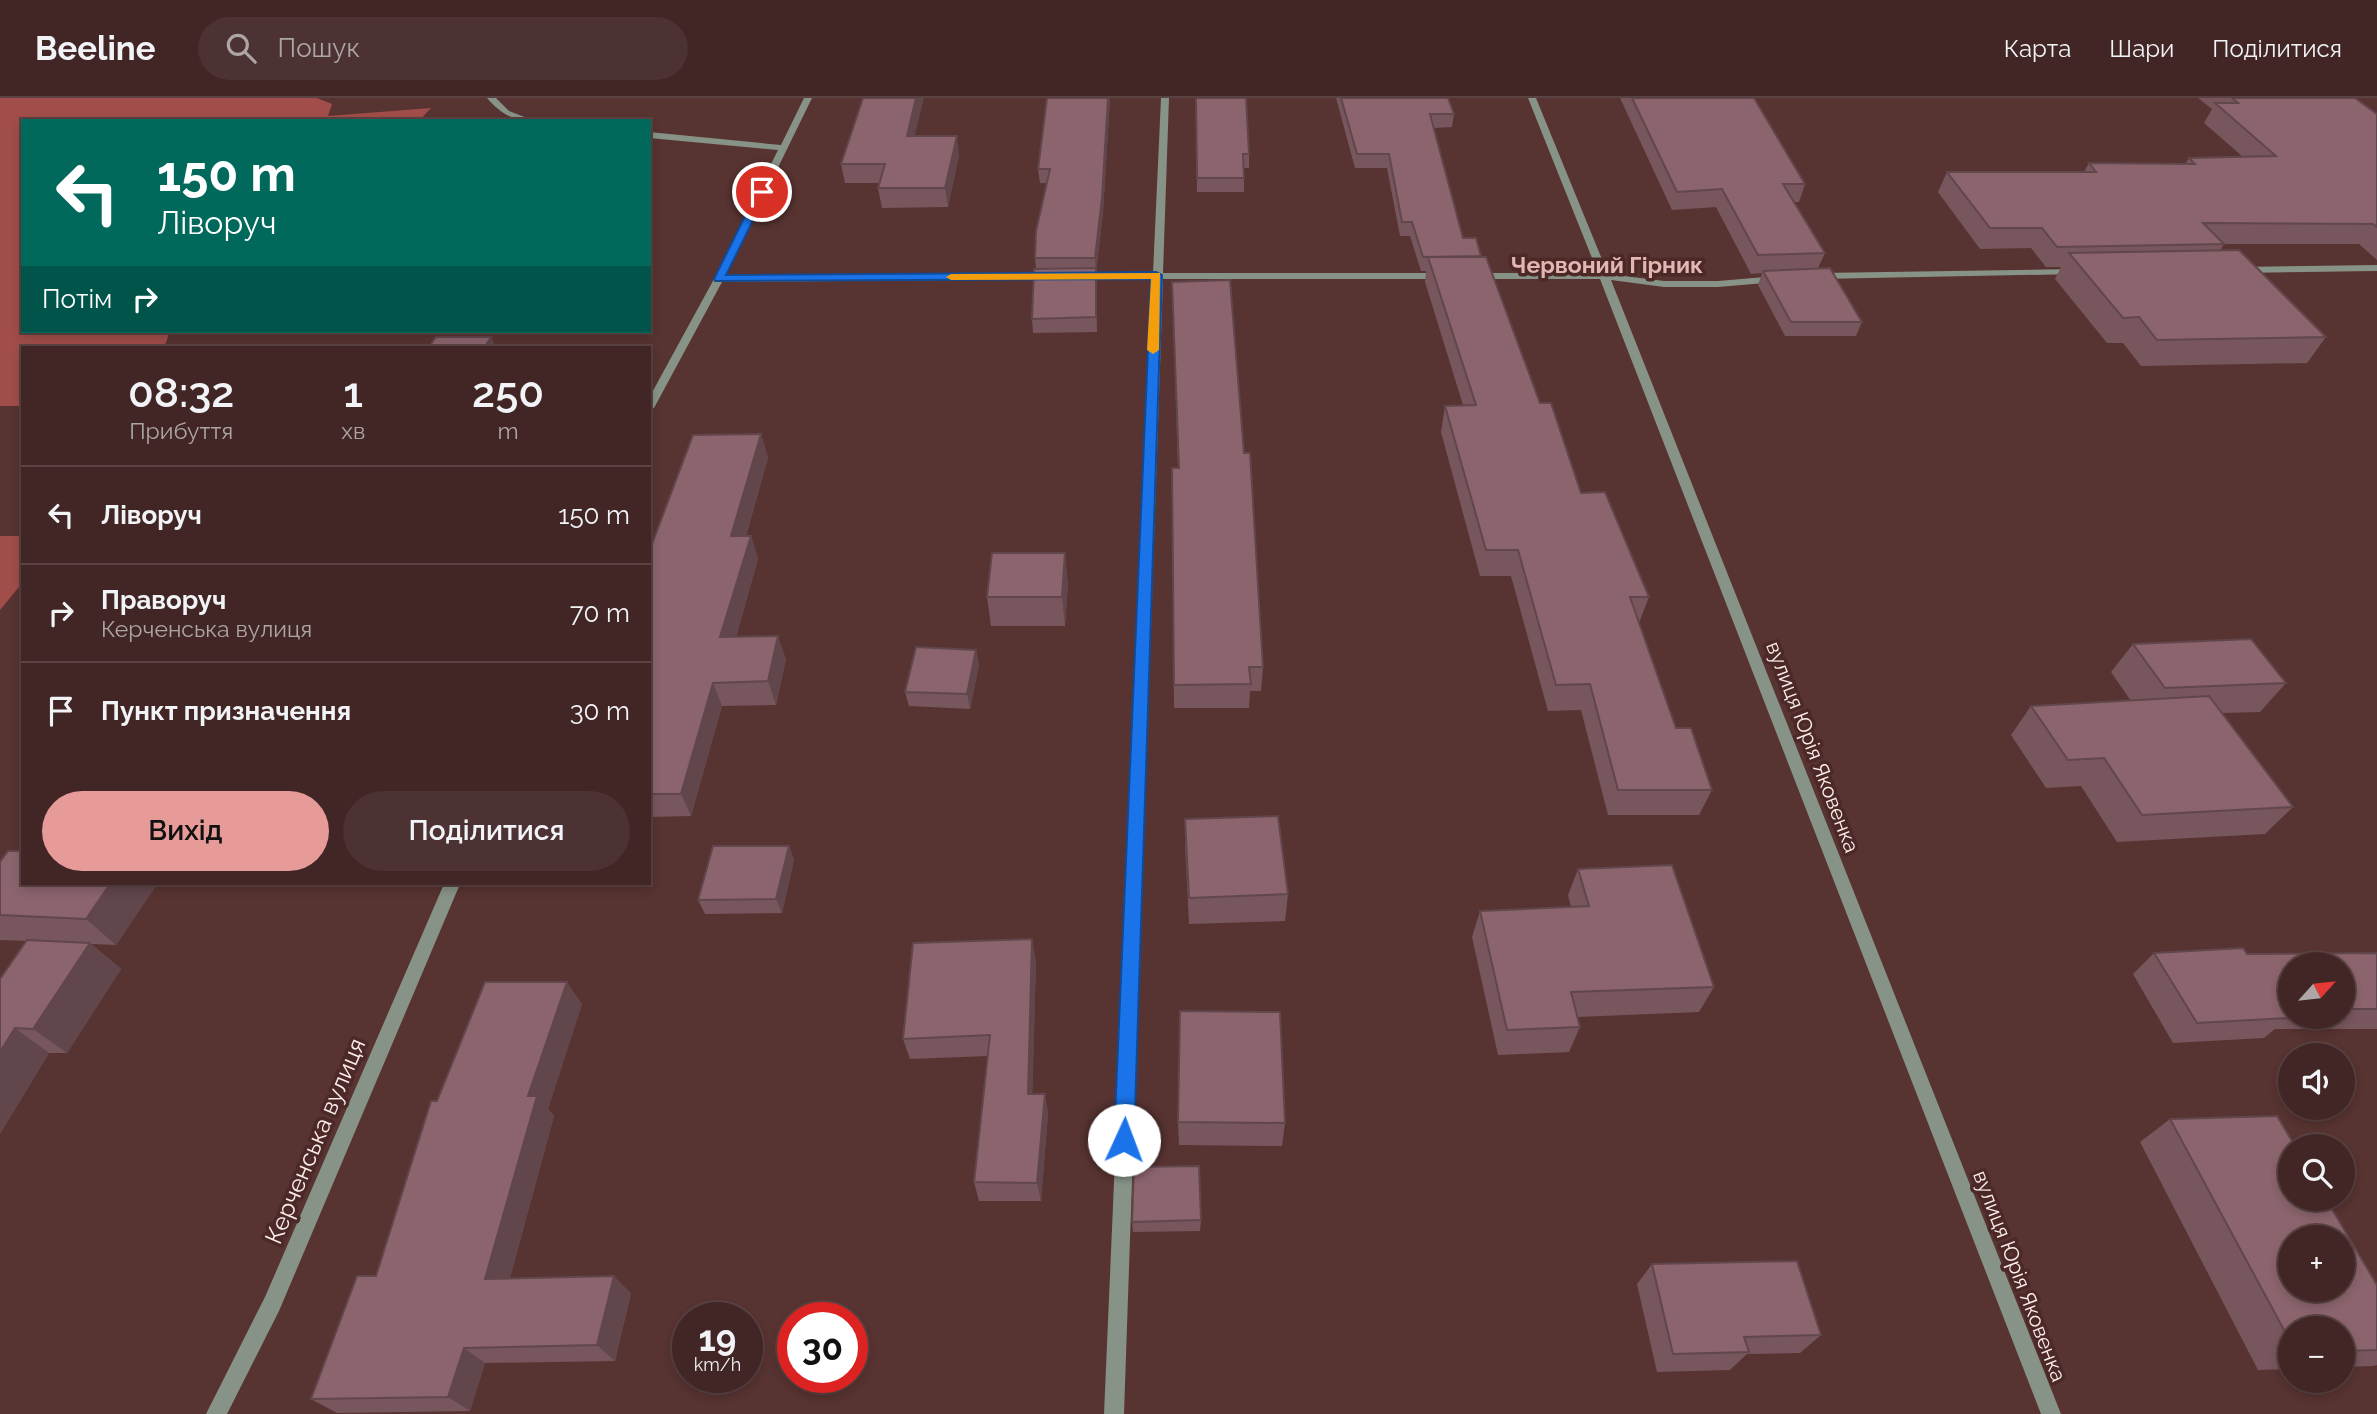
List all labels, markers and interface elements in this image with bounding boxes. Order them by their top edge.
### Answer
search box [198,17,688,80]
text: Beeline [35,29,156,68]
icon: search [222,29,260,67]
text: Пошук [278,33,360,63]
text: Карта [2004,34,2071,63]
text: Шари [2109,34,2174,63]
text: Поділитися [2212,34,2342,63]
text: 150 m [157,145,296,202]
icon: left [42,147,133,238]
pin [732,162,792,222]
icon: arrive [743,173,781,211]
text: Ліворуч [157,204,276,241]
district label: Червоний Гірник [1511,251,1703,278]
icon: right [126,280,164,318]
text: Потім [42,284,112,314]
text: 08:32 [128,368,234,417]
text: 1 [343,368,363,417]
text: 250 [472,368,544,417]
text: Прибуття [129,417,233,444]
text: хв [341,417,365,444]
text: m [498,417,519,444]
icon: left [42,496,80,534]
text: Ліворуч [101,500,202,530]
text: 150 m [558,500,630,530]
text: Праворуч [101,585,226,615]
icon: right [42,594,80,632]
text: 70 m [570,598,630,628]
text: Керченська вулиця [101,615,312,642]
street label: вулиця Юрія Яковенка [1761,638,1865,856]
icon: arrive [42,692,80,730]
text: Пункт призначення [101,696,351,726]
text: 30 m [570,696,630,726]
button: Вихід [42,791,329,871]
button: Поділитися [343,791,630,871]
north arrow [2278,952,2356,1029]
map controls [2278,952,2355,1393]
street label: Керченська вулиця [259,1034,371,1248]
button: sound [2278,1043,2355,1120]
position arrow [1087,1103,1161,1177]
button: search [2278,1134,2355,1211]
street label: вулиця Юрія Яковенка [1968,1167,2072,1385]
button: + [2278,1225,2355,1302]
speed limit sign: 30 [777,1302,868,1393]
button: − [2278,1316,2355,1393]
text: 19 [699,1318,736,1359]
text: km/h [694,1354,741,1375]

